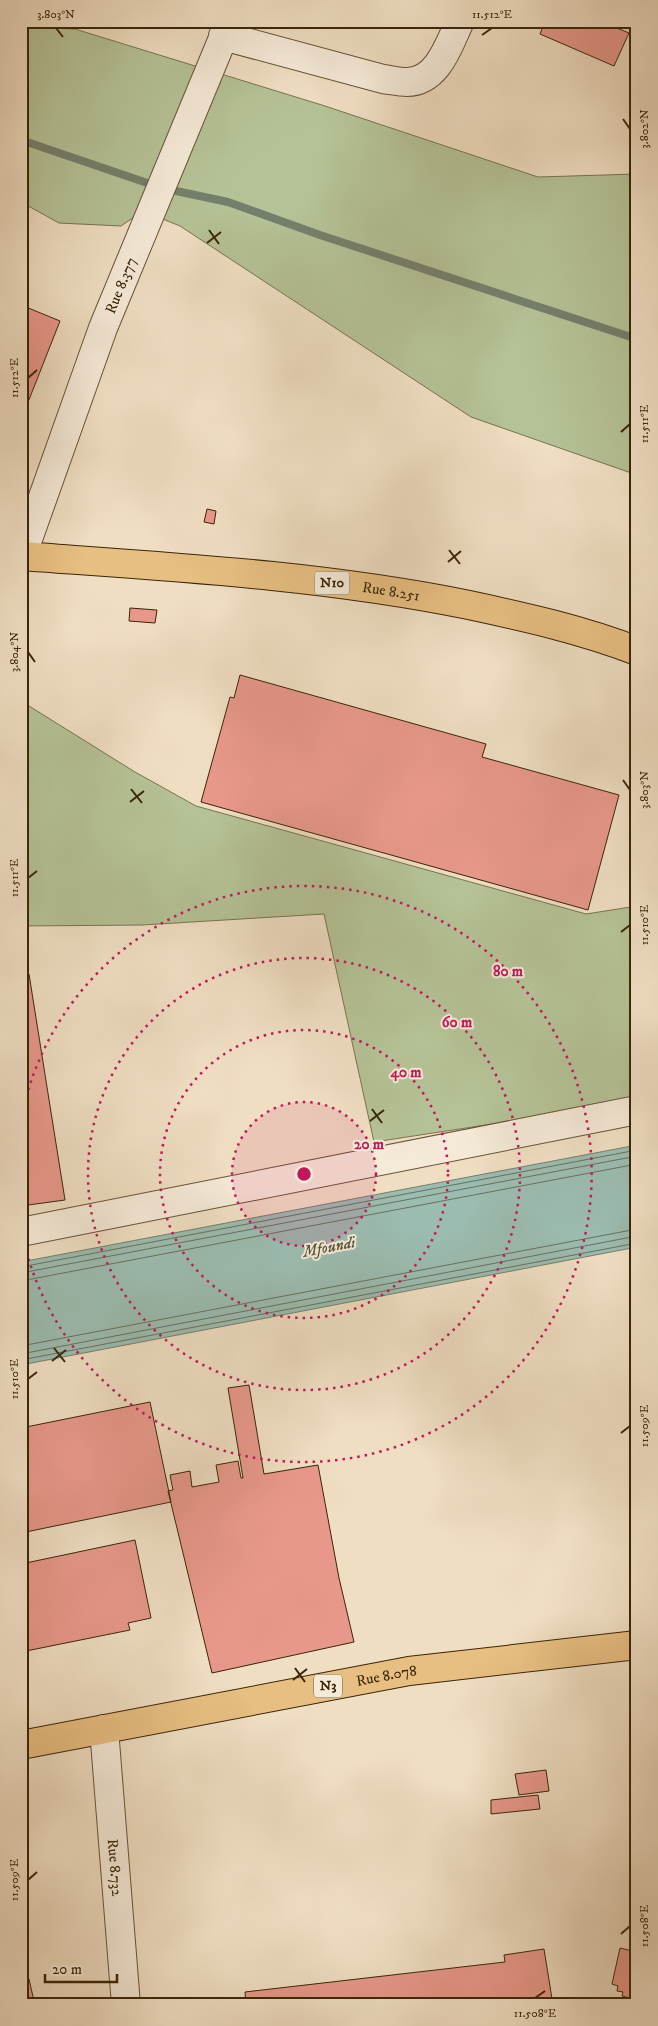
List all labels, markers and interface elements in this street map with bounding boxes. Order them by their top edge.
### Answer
text: 3.803°N [37,7,75,22]
text: 11.512°E [472,7,513,22]
text: 3.802°N [637,109,652,149]
street label: Rue 8.377 [101,254,141,316]
text: 11.512°E [7,357,22,398]
text: 11.511°E [637,404,652,443]
road number: N10 [314,572,350,594]
street label: Rue 8.251 [361,578,421,605]
text: 3.804°N [7,632,22,672]
text: 3.803°N [637,771,652,809]
text: 11.511°E [7,858,22,897]
text: 11.510°E [637,904,652,945]
text: 80 m [493,962,524,981]
text: 60 m [442,1013,473,1032]
text: 40 m [389,1063,422,1082]
text: 20 m [354,1135,385,1154]
centre of rings [295,1165,313,1183]
water label: Mfoundi [300,1232,358,1262]
text: 11.510°E [7,1358,22,1399]
text: 11.509°E [637,1404,652,1447]
street label: Rue 8.078 [355,1661,418,1690]
road number: N3 [314,1674,342,1698]
street label: Rue 8.732 [103,1838,127,1898]
text: 11.509°E [7,1858,22,1901]
text: 11.508°E [637,1904,652,1947]
scale bar [45,1951,118,1983]
text: 20 m [52,1960,82,1979]
text: 11.508°E [514,2006,557,2021]

